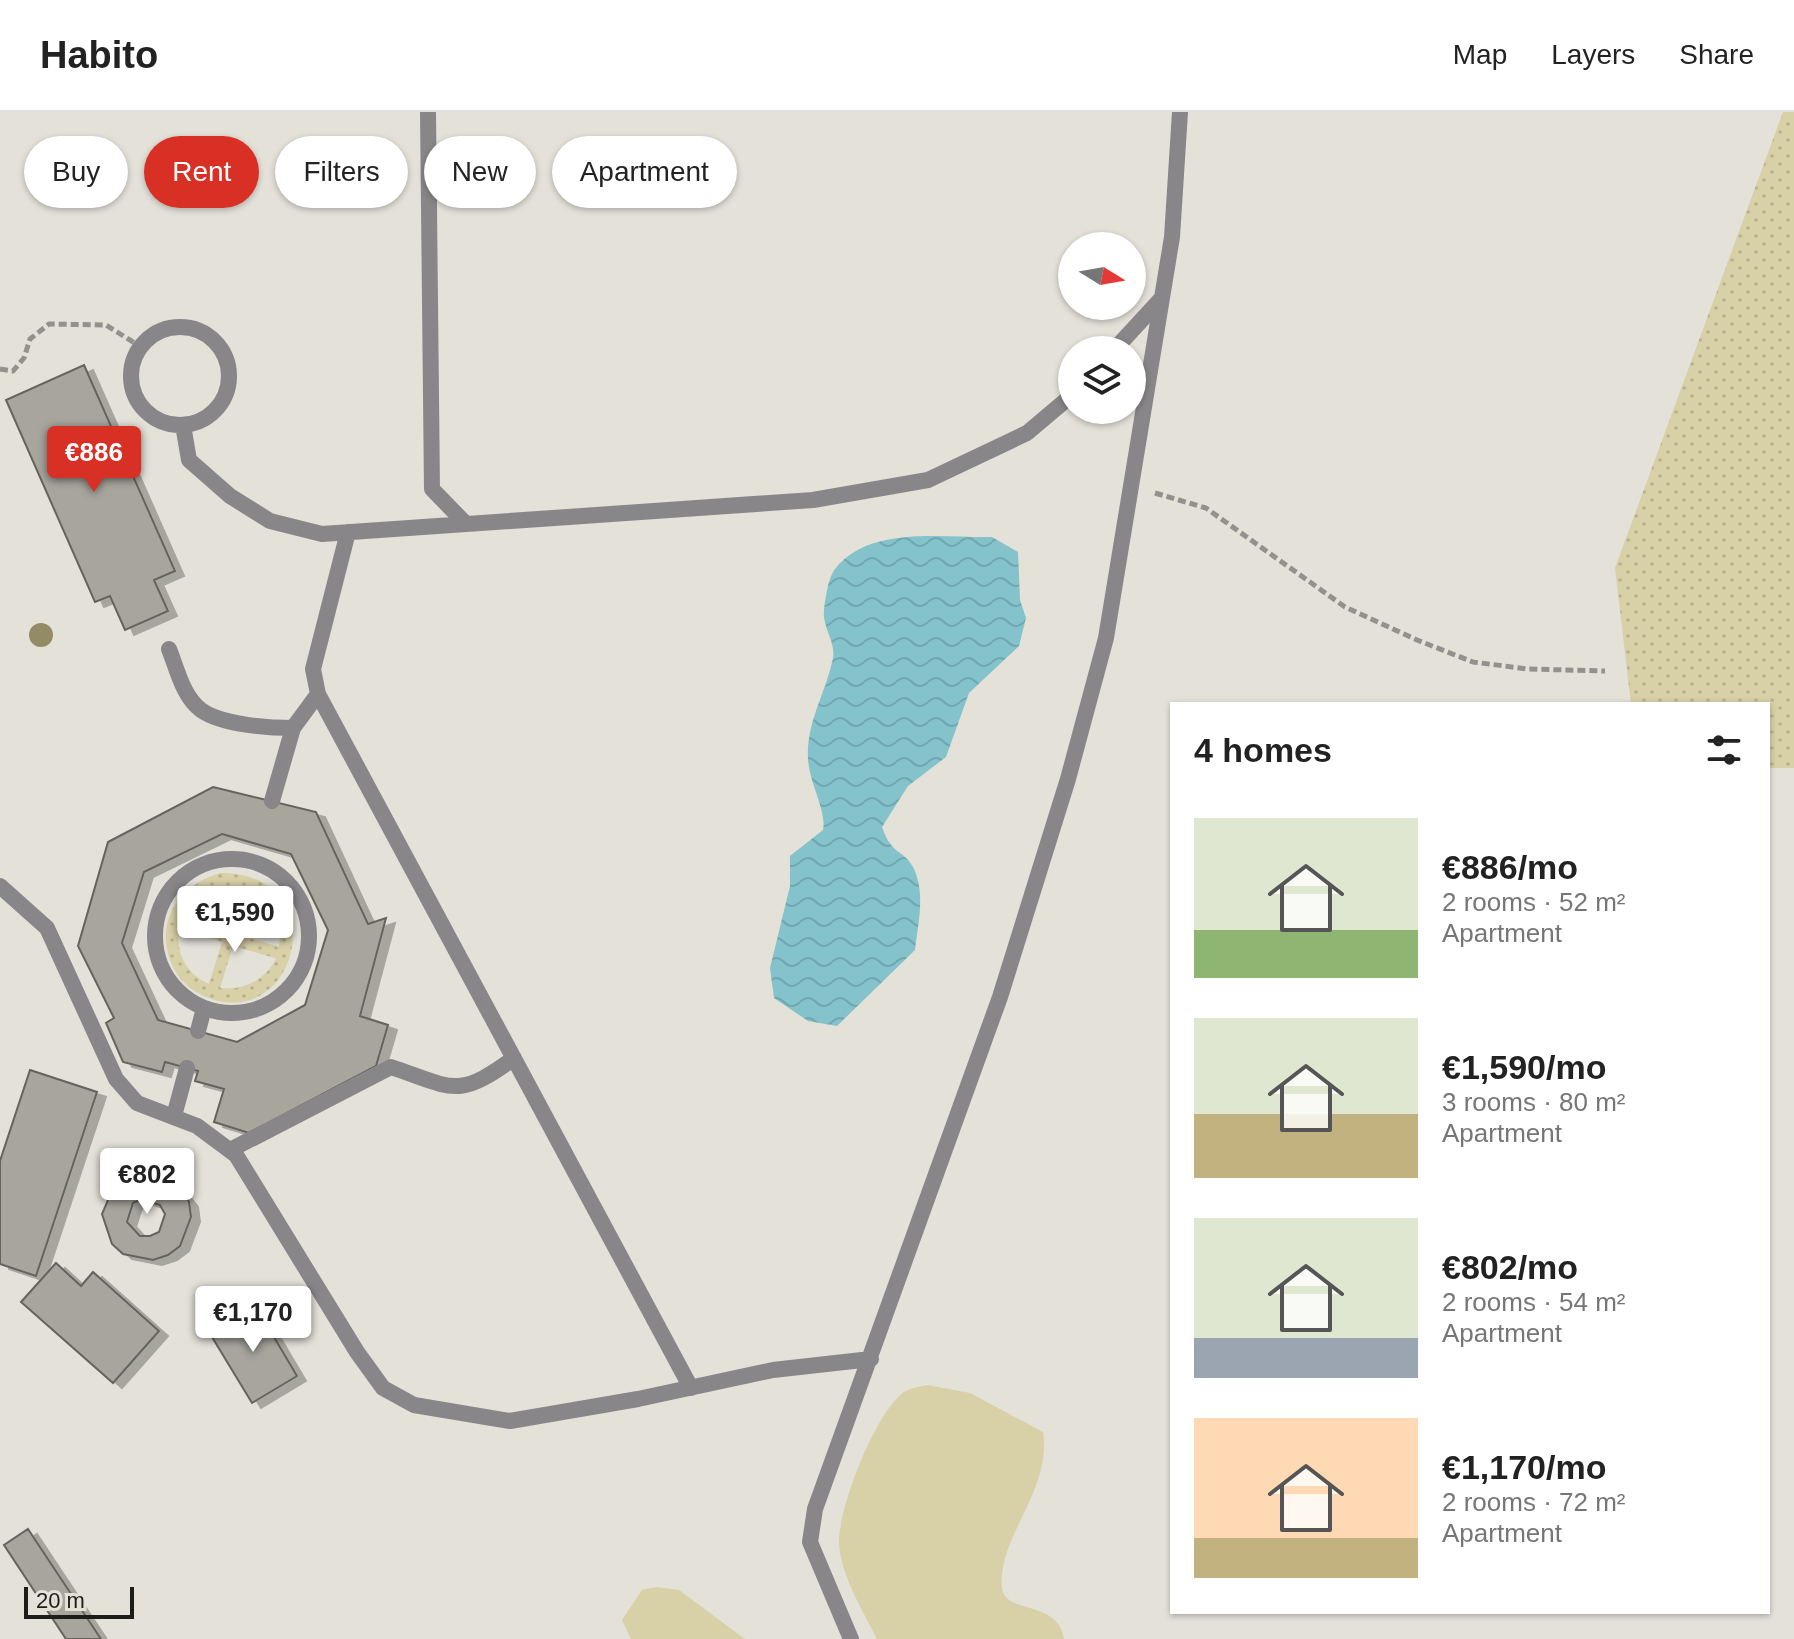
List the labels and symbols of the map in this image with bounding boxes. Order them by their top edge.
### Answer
north arrow [1058,232,1146,320]
pin: €886 [47,426,141,494]
pin: €1,590 [170,886,300,954]
pin: €802 [100,1148,194,1216]
pin: €1,170 [188,1286,318,1354]
scale bar [24,1583,134,1619]

